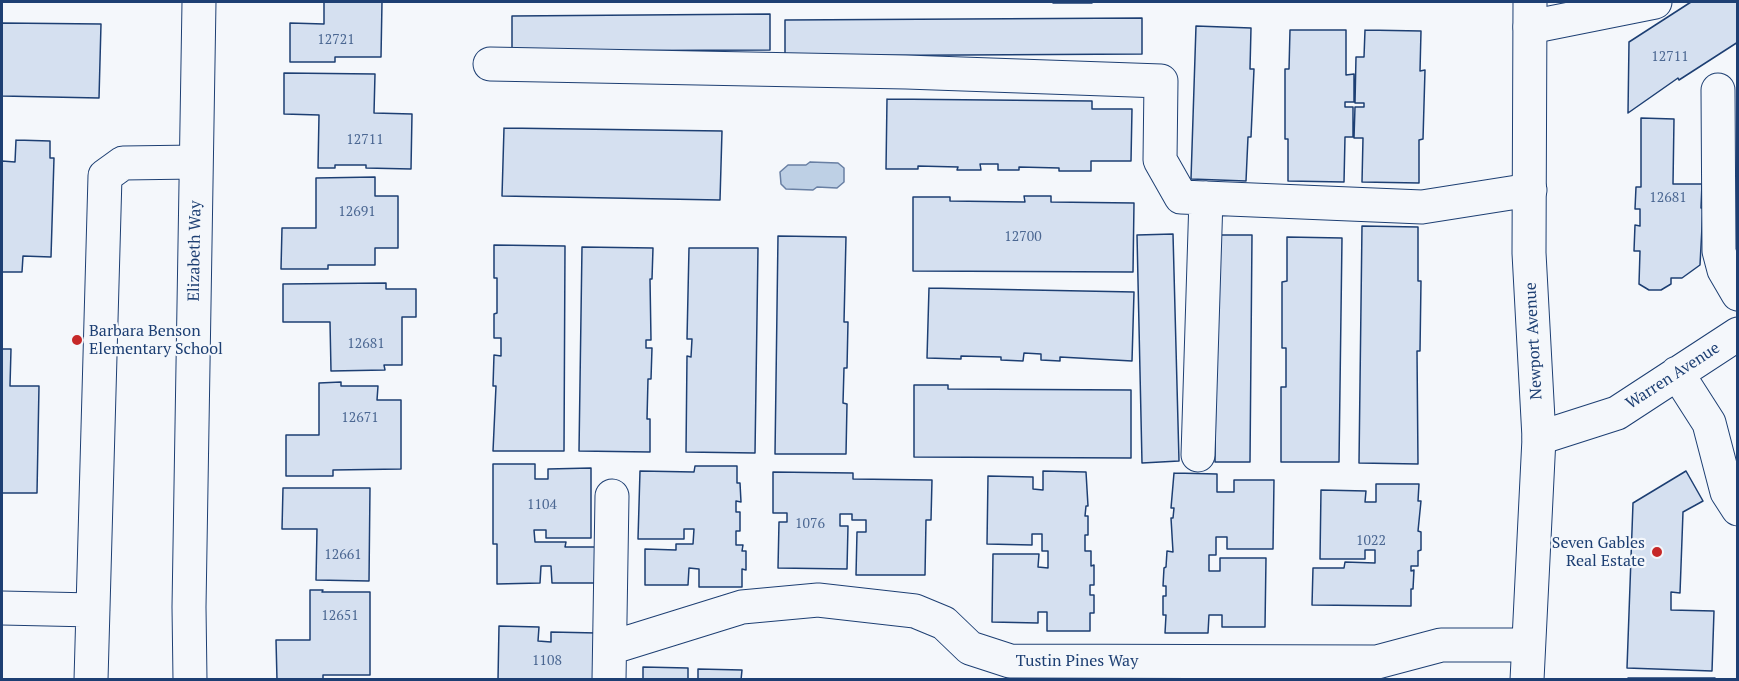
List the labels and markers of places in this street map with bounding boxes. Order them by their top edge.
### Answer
place label: Barbara Benson Elementary School [89,321,223,359]
marker: Barbara Benson Elementary School [70,333,84,347]
place label: Seven Gables Real Estate [1552,533,1645,571]
marker: Seven Gables Real Estate [1650,545,1664,559]

